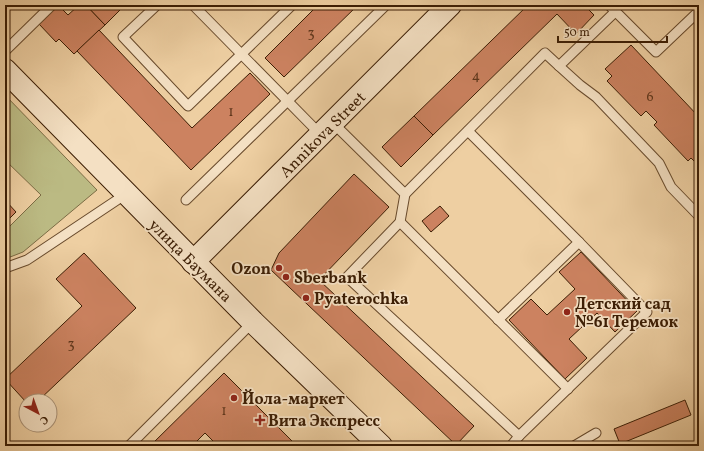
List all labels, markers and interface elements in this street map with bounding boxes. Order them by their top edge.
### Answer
scale bar [558,18,667,44]
house number: 3 [307,24,315,43]
text: 50 m [564,25,590,41]
house number: 4 [472,67,480,86]
street label: Annikova Street [275,87,372,183]
house number: 6 [646,88,654,107]
house number: 1 [228,103,234,122]
street label: улица Баумана [143,215,236,308]
place label: Ozon [231,259,271,281]
marker: Ozon [274,263,284,273]
place label: Sberbank [294,268,367,290]
marker: Sberbank [281,272,291,282]
place label: Pyaterochka [314,289,409,311]
marker: Pyaterochka [301,293,311,303]
place label: Детский сад №61 Теремок [575,294,679,334]
marker: Детский сад №61 Теремок [562,307,572,317]
house number: 3 [67,335,75,354]
place label: Йола-маркет [242,388,345,411]
north arrow [18,393,58,433]
marker: Йола-маркет [229,393,239,403]
house number: 1 [221,402,227,421]
text: С [36,411,51,427]
place label: Вита Экспресс [268,411,381,433]
marker: Вита Экспресс [255,415,265,425]

